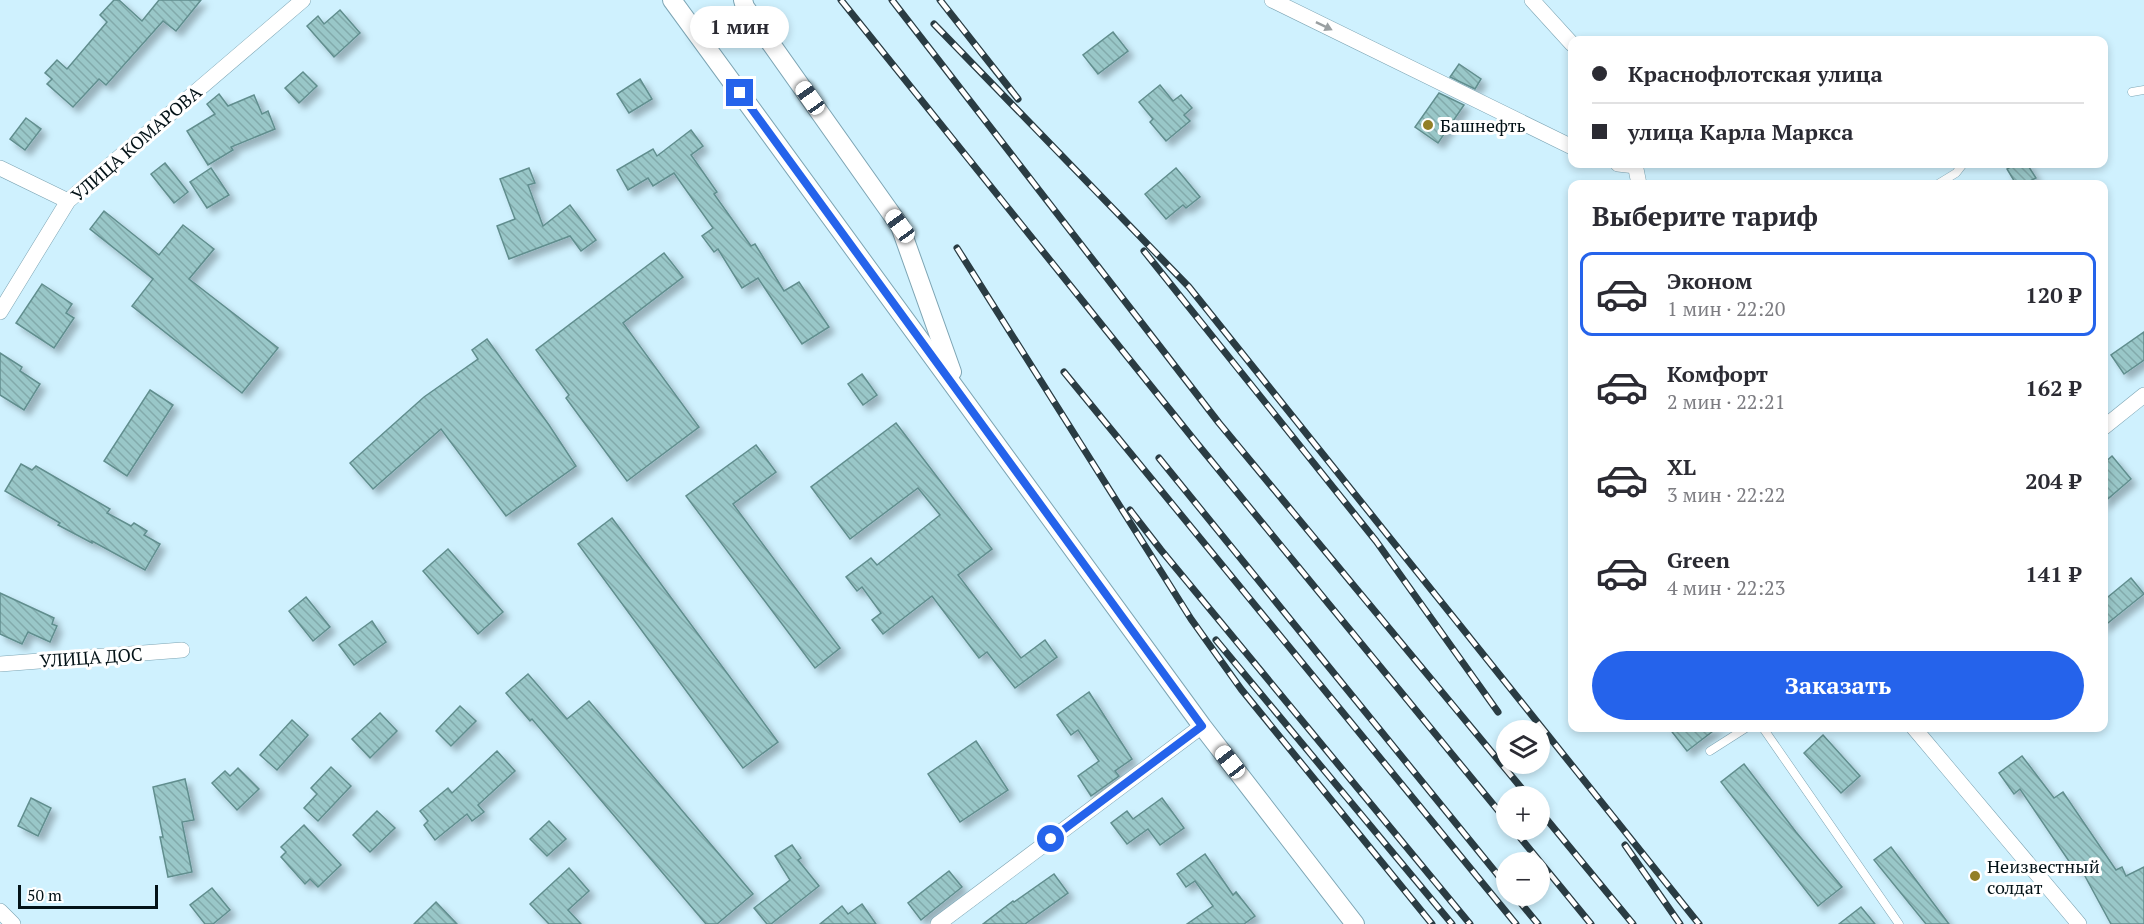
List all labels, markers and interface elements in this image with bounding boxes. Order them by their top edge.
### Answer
callout: 1 мин [690,6,789,48]
text: 1 мин [710,13,769,40]
one-way arrow [1316,21,1333,30]
text: Краснофлотская улица [1628,59,1883,88]
car [792,78,828,118]
street label: УЛИЦА КОМАРОВА [66,79,207,206]
route end [726,79,753,106]
place label: Башнефть [1440,113,1526,137]
text: улица Карла Маркса [1628,117,1854,146]
marker: Башнефть [1421,118,1435,132]
text: Выберите тариф [1592,198,1818,234]
car [882,206,918,246]
text: Эконом [1667,266,1752,295]
icon: car [1595,267,1649,321]
text: 120 ₽ [2025,280,2081,309]
text: 1 мин · 22:20 [1667,295,1785,322]
text: Комфорт [1667,359,1768,388]
icon: car [1595,360,1649,414]
text: 162 ₽ [2025,373,2081,402]
text: 2 мин · 22:21 [1667,388,1785,415]
text: XL [1667,452,1696,481]
icon: car [1595,453,1649,507]
text: 204 ₽ [2025,466,2081,495]
text: 3 мин · 22:22 [1667,481,1785,508]
text: Green [1667,545,1730,574]
icon: car [1595,546,1649,600]
text: 141 ₽ [2025,559,2081,588]
text: 4 мин · 22:23 [1667,574,1785,601]
street label: УЛИЦА ДОС [39,641,143,673]
button: Заказать [1592,651,2084,720]
map controls [1496,720,1550,906]
button: layers [1496,720,1550,774]
car [1212,742,1248,782]
button: + [1496,786,1550,840]
route start [1037,825,1064,852]
button: − [1496,852,1550,906]
place label: Неизвестный солдат [1987,854,2100,899]
marker: Неизвестный солдат [1968,869,1982,883]
scale bar [18,882,158,910]
text: 50 m [27,884,62,906]

